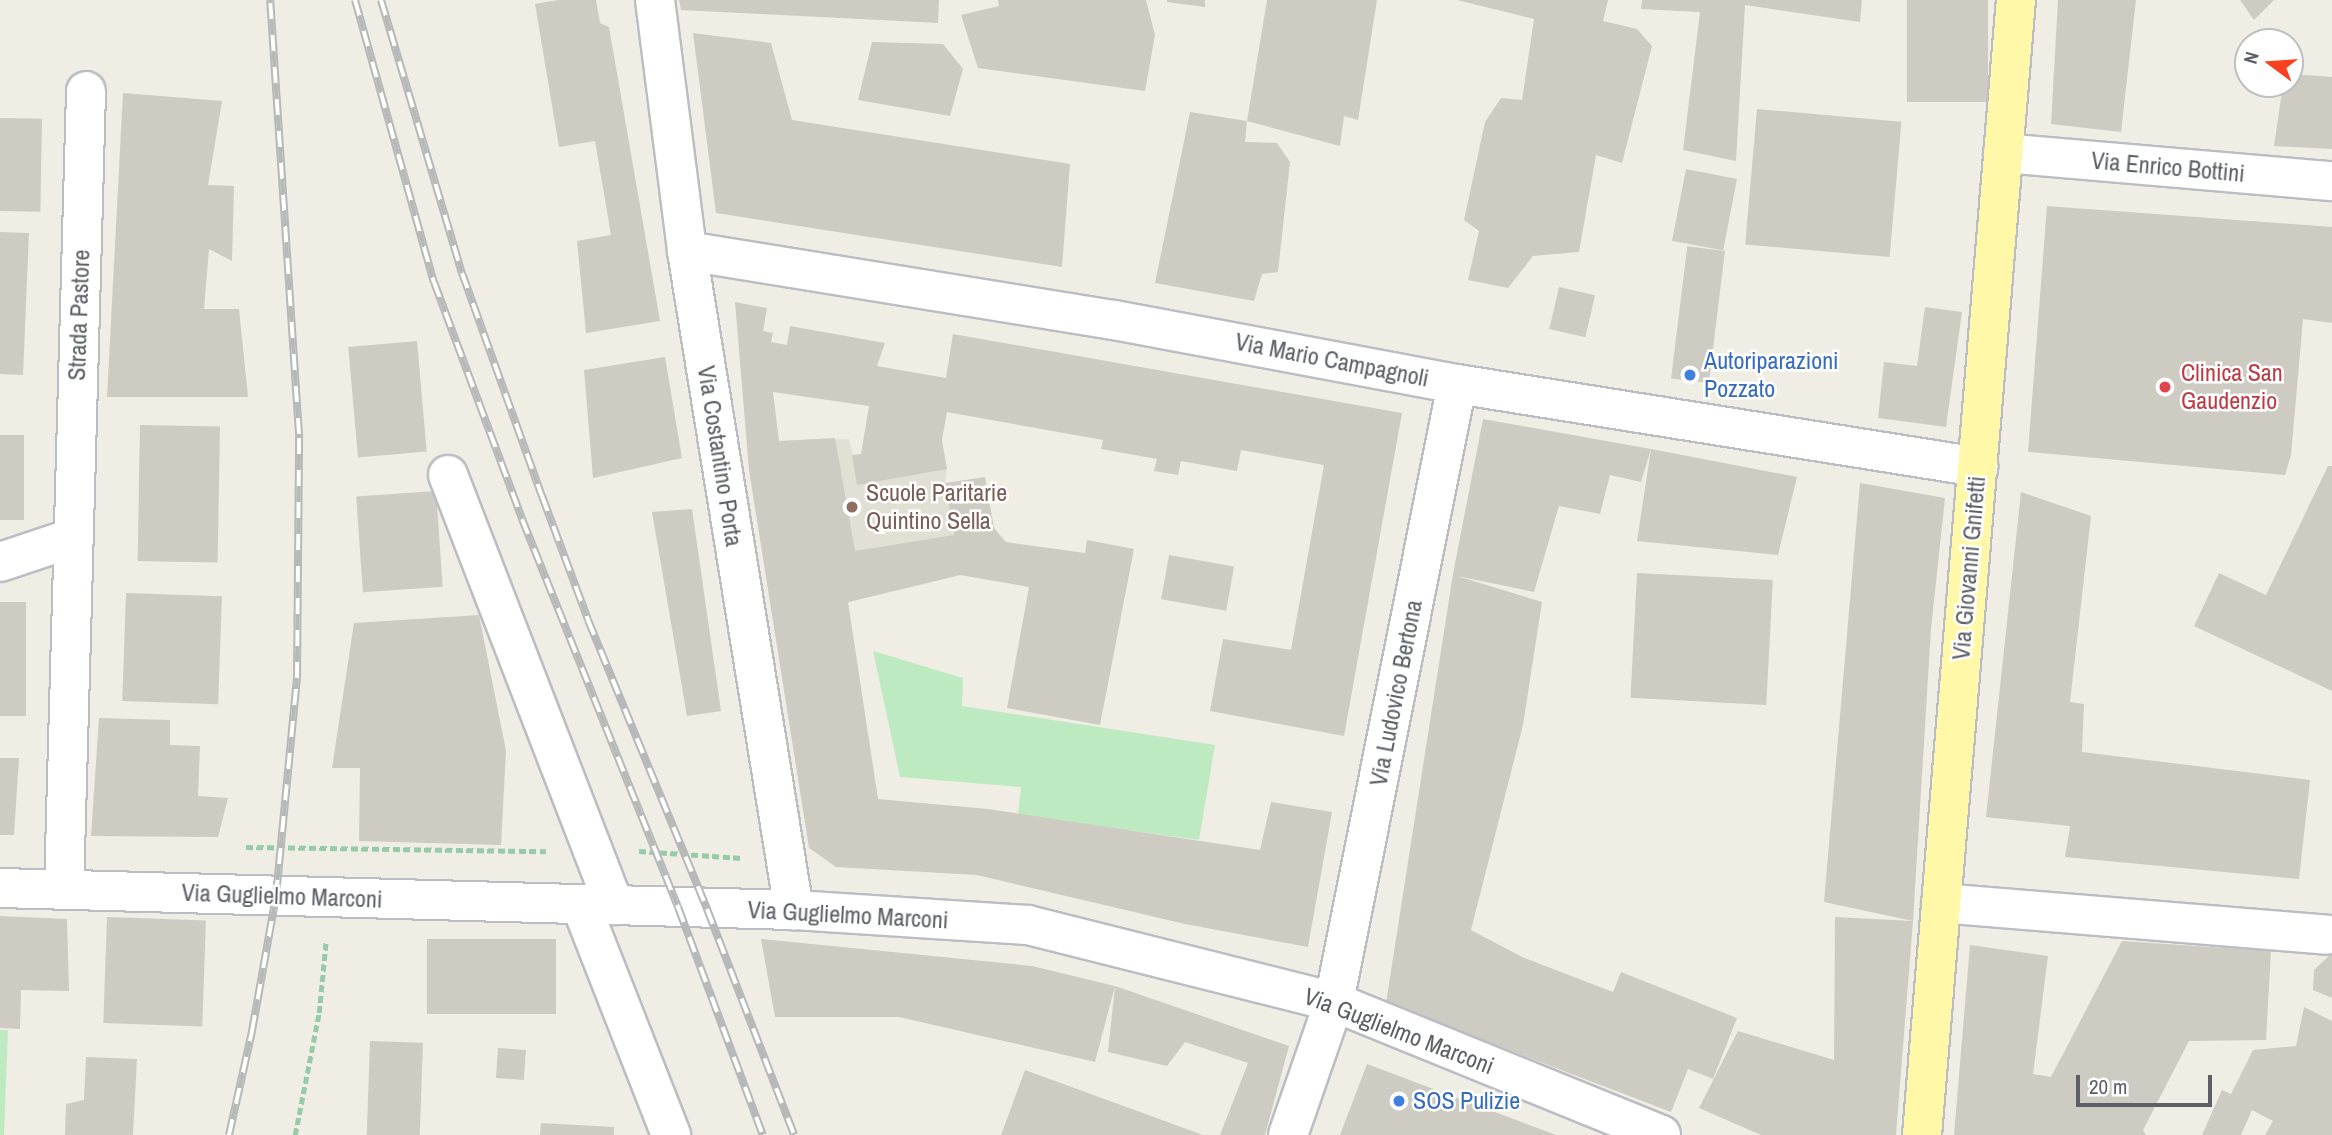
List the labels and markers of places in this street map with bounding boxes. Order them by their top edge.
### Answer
place label: Autoriparazioni Pozzato [1704,347,1839,403]
place label: Clinica San Gaudenzio [2181,359,2283,415]
marker: Autoriparazioni Pozzato [1682,367,1698,383]
marker: Clinica San Gaudenzio [2155,377,2175,397]
place label: Scuole Paritarie Quintino Sella [866,479,1007,535]
marker: Scuole Paritarie Quintino Sella [844,499,860,515]
place label: SOS Pulizie [1413,1087,1520,1115]
marker: SOS Pulizie [1391,1093,1407,1109]

